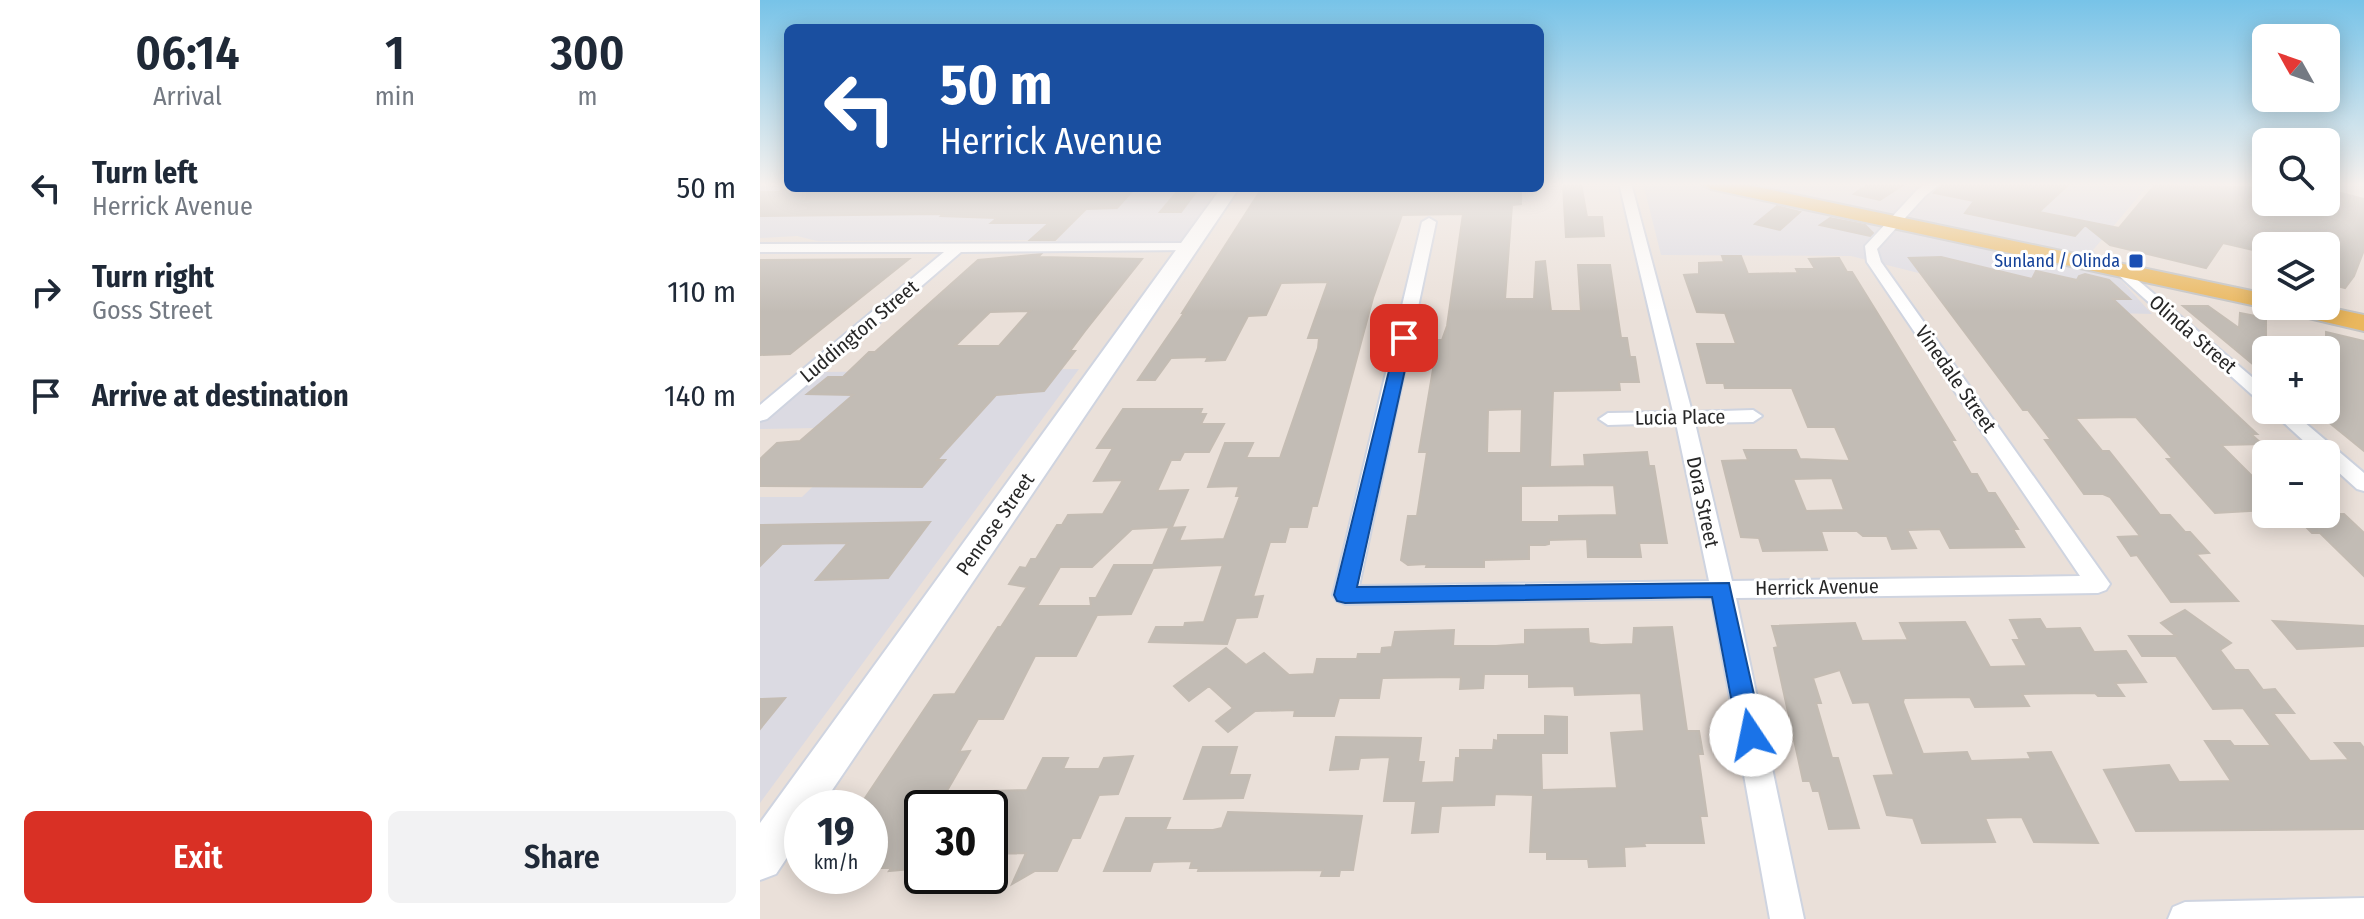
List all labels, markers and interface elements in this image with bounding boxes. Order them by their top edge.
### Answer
text: 06:14 [135,24,240,82]
text: 1 [385,24,405,82]
text: 300 [550,24,625,82]
north arrow [2252,24,2340,112]
map controls [2252,24,2340,528]
text: 50 m [940,52,1052,119]
icon: left [808,56,912,160]
text: Arrival [153,81,222,112]
text: min [375,81,415,112]
text: m [578,81,598,112]
text: Herrick Avenue [940,120,1163,164]
button: search [2252,128,2340,216]
text: Turn left [92,155,198,191]
icon: left [24,166,68,210]
text: 50 m [676,170,736,206]
text: Herrick Avenue [92,191,253,222]
button: layers [2252,232,2340,320]
place label: Sunland / Olinda [1994,250,2120,272]
marker: Sunland / Olinda [2127,252,2145,270]
text: Turn right [92,259,214,295]
icon: right [24,270,68,314]
text: 110 m [667,274,736,310]
street label: Luddington Street [795,274,923,387]
street label: Olinda Street [2144,290,2242,379]
text: Goss Street [92,295,213,326]
pin [1370,304,1438,372]
icon: arrive [1382,316,1426,360]
street label: Vinedale Street [1910,321,2002,437]
button: + [2252,336,2340,424]
icon: arrive [24,374,68,418]
text: Arrive at destination [92,378,349,414]
text: 140 m [664,378,736,414]
street label: Lucia Place [1635,404,1725,430]
button: − [2252,440,2340,528]
street label: Dora Street [1682,454,1724,550]
street label: Penrose Street [951,468,1039,580]
street label: Herrick Avenue [1755,574,1879,600]
position arrow [1709,693,1793,777]
speed limit sign: 30 [904,790,1008,894]
text: 19 [817,808,855,856]
button: Exit [24,811,372,903]
button: Share [388,811,736,903]
text: km/h [814,850,858,874]

